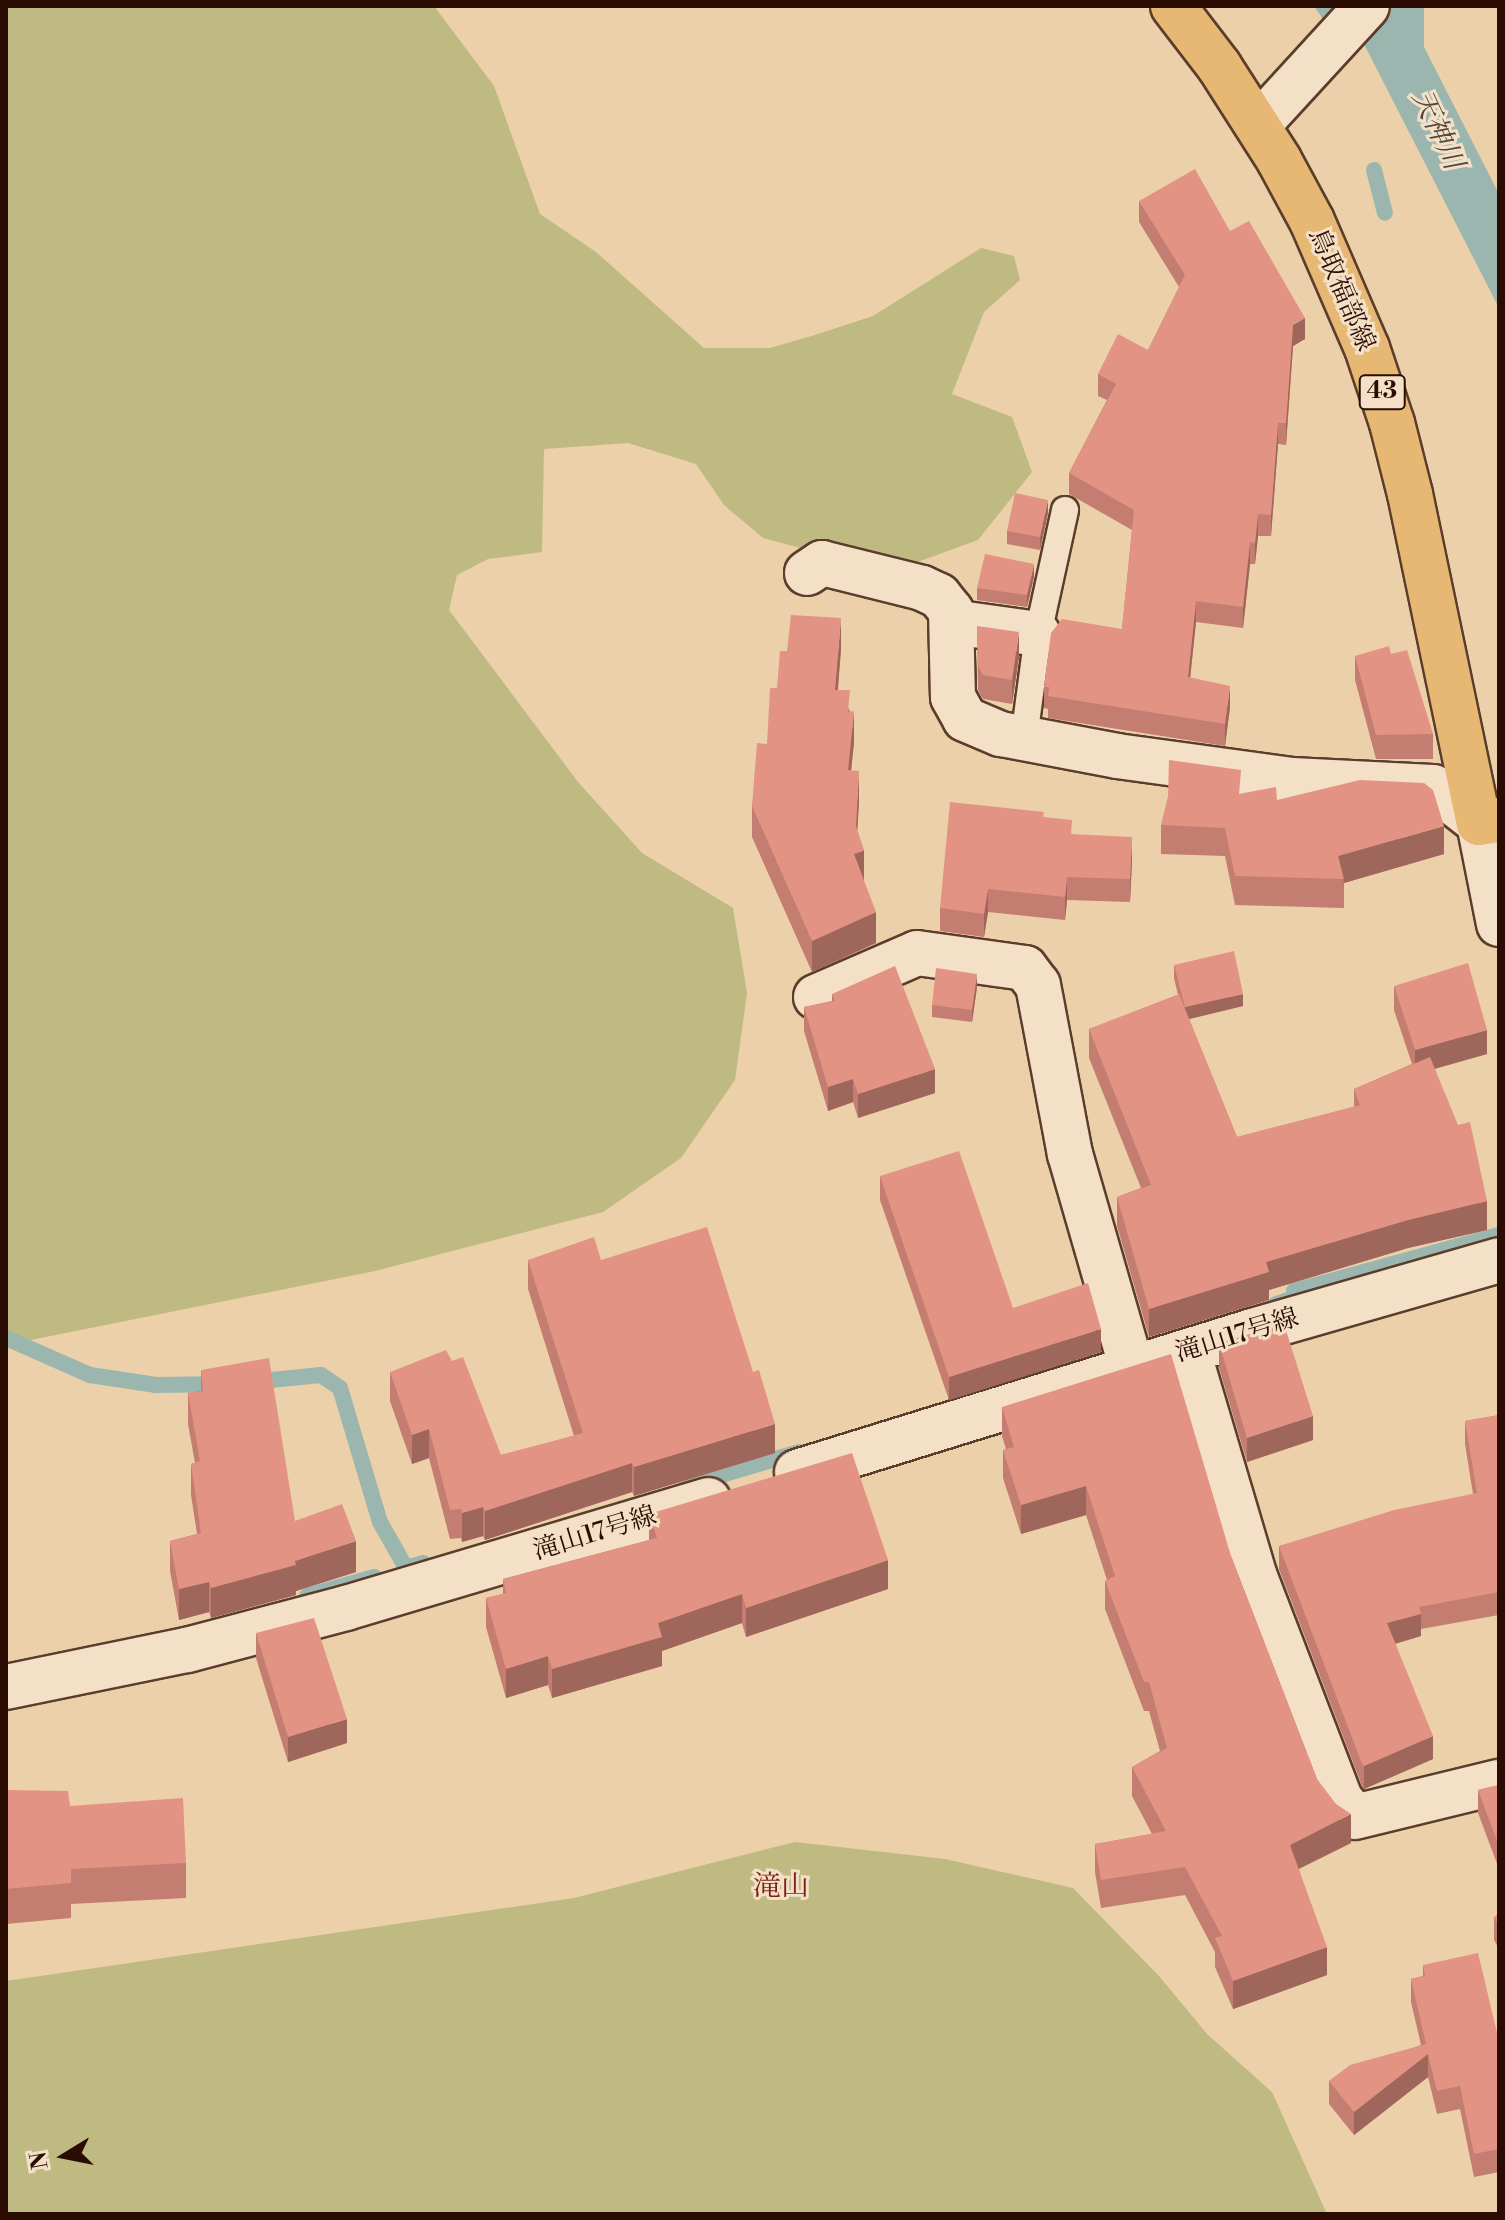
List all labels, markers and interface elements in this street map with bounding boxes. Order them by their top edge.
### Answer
water label: 天神川 [1404,85,1470,175]
street label: 鳥取福部線 [1301,224,1381,356]
road number: 43 [1358,372,1406,412]
street label: 滝山17号線 [1172,1303,1302,1369]
street label: 滝山17号線 [530,1501,660,1567]
district label: 滝山 [753,1870,809,1904]
north arrow [24,2116,104,2196]
text: N [25,2149,55,2171]

